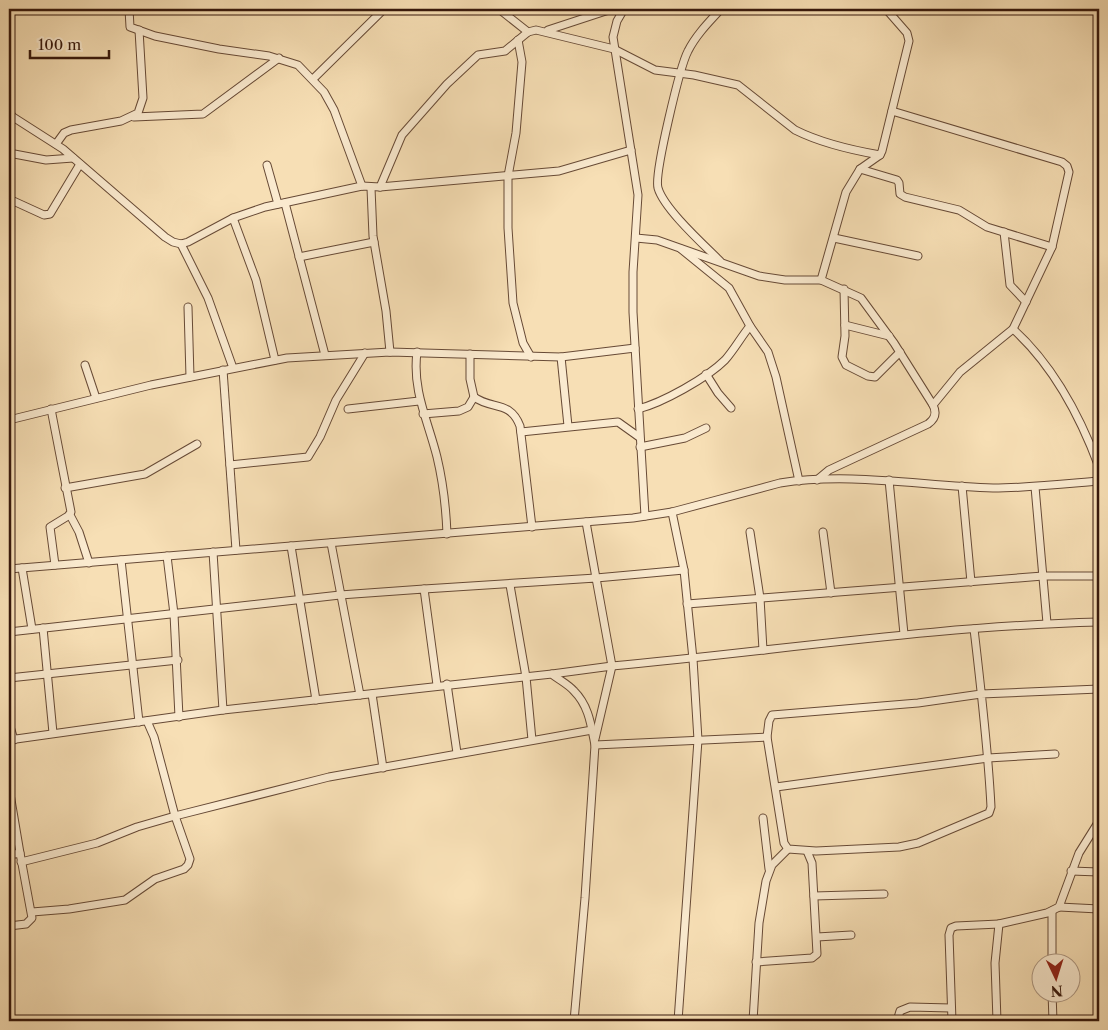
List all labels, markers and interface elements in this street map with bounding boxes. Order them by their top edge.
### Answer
scale bar [30,28,109,60]
text: 100 m [38,35,81,54]
north arrow [1030,952,1080,1002]
text: N [1050,982,1064,1000]

